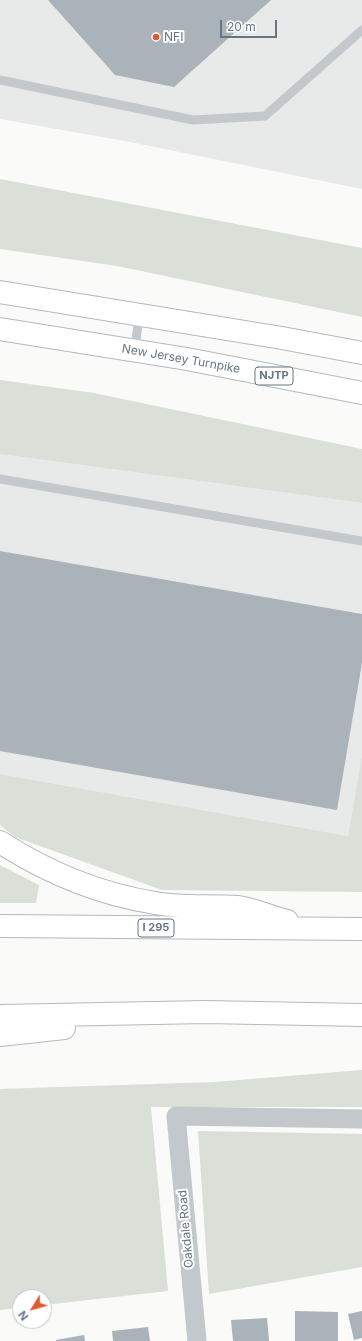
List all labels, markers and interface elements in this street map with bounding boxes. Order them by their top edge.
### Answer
scale bar [222,12,279,38]
text: 20 m [227,19,256,34]
place label: NFI [164,30,183,44]
marker: NFI [151,32,161,42]
street label: New Jersey Turnpike [121,341,241,377]
road number: NJTP [255,367,293,385]
road number: I 295 [138,919,174,937]
street label: Oakdale Road [175,1189,197,1269]
north arrow [12,1289,52,1329]
text: N [15,1308,31,1323]

